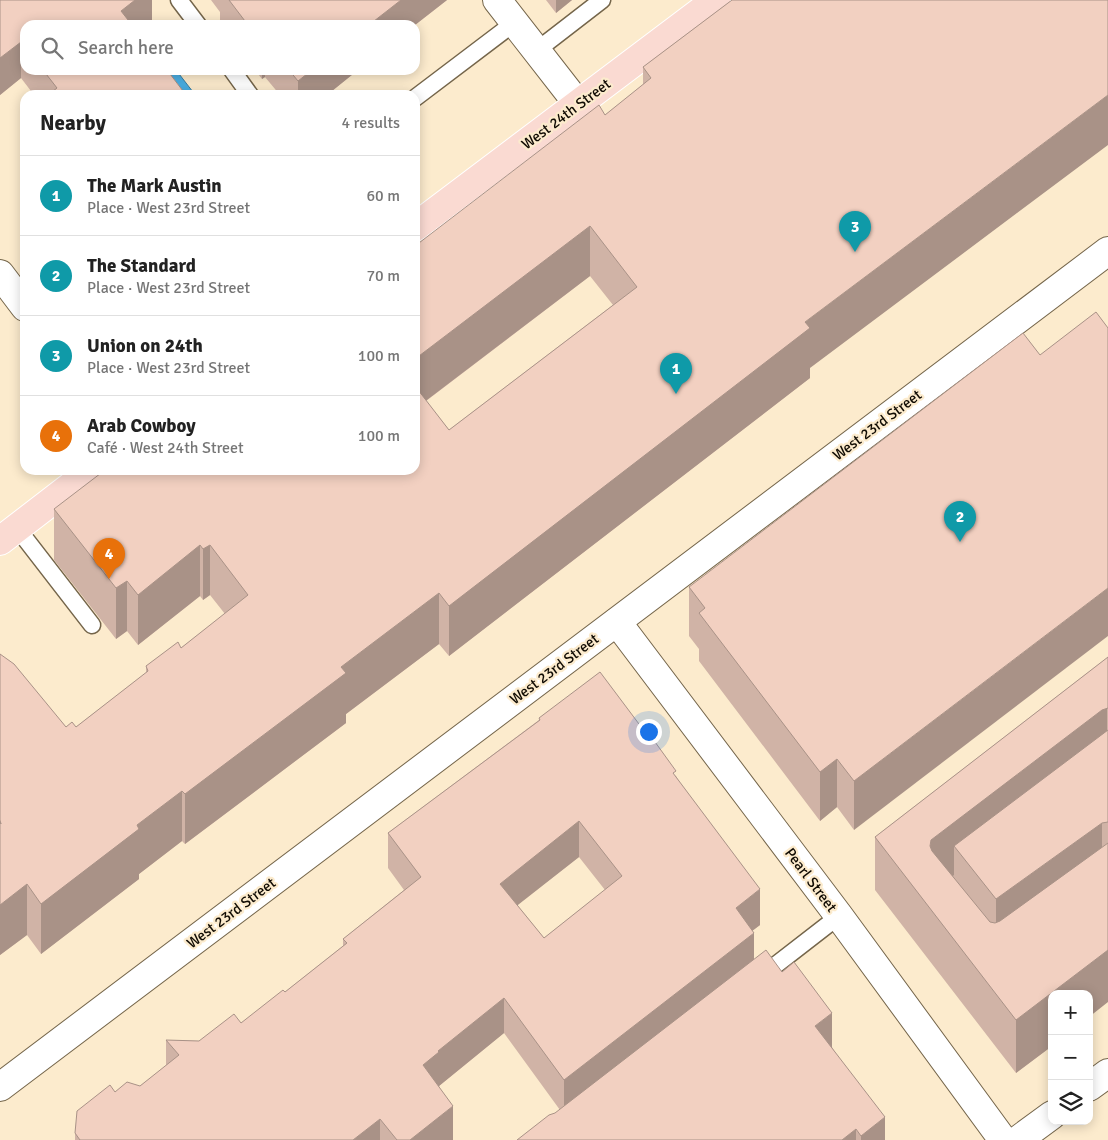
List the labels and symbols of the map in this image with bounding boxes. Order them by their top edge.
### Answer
street label: West 24th Street [518,75,614,153]
pin: 3 [839,211,871,252]
pin: 1 [660,353,692,394]
street label: West 23rd Street [829,386,925,464]
pin: 2 [944,501,976,542]
pin: 4 [93,538,125,579]
street label: West 23rd Street [506,630,602,708]
your location [636,719,662,745]
street label: Pearl Street [781,844,841,916]
street label: West 23rd Street [183,874,279,952]

